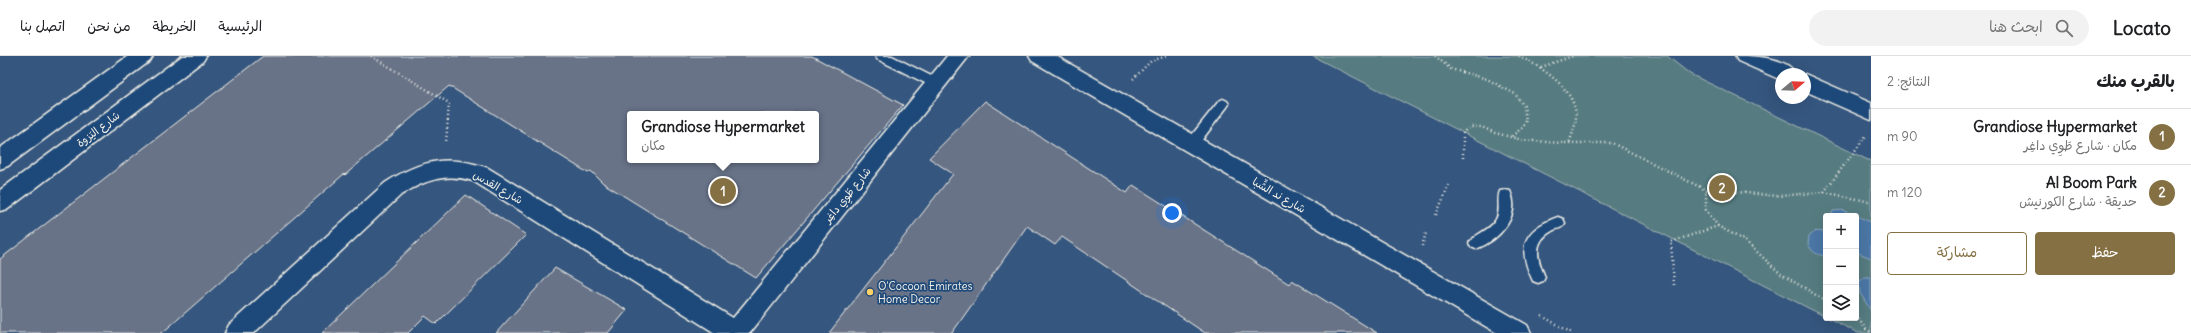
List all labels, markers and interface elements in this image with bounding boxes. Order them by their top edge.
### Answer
search box [1809,10,2089,46]
text: Locato [2113,16,2171,40]
text: اتصل بنا [20,17,65,35]
text: من نحن [87,17,131,35]
text: الخريطة [153,17,196,35]
text: الرئيسية [218,17,262,35]
text: ابحث هنا [1989,17,2043,36]
icon: search [2053,17,2075,39]
north arrow [1775,68,1811,104]
text: بالقرب منك [2096,70,2175,92]
text: النتائج: 2 [1887,73,1930,90]
street label: شارع اليَزوة [74,108,124,151]
popup [627,111,819,163]
text: Grandiose Hypermarket [641,117,805,136]
text: Grandiose Hypermarket [1973,117,2137,136]
text: 90 m [1887,128,1918,145]
text: 1 [2159,128,2165,145]
text: مكان [641,137,665,154]
text: مكان · شارع طَوِي داغِر [2024,137,2137,154]
street label: شارع طَوِي داغِر [820,164,875,228]
street label: شارع القدس [470,167,525,209]
street label: شارع ند الشِّبا [1249,173,1309,218]
pin: 2 [1709,173,1735,203]
text: Al Boom Park [2046,173,2137,192]
pin: 1 [710,176,736,206]
text: 120 m [1887,184,1922,201]
text: 2 [2158,184,2166,201]
text: حديقة · شارع الكورنيش [2019,193,2137,210]
your location [1162,203,1182,223]
map controls [1823,213,1859,321]
button: + [1823,213,1859,249]
button: مشاركة [1887,232,2027,275]
button: حفظ [2035,232,2175,275]
button: − [1823,249,1859,285]
place label: O'Cocoon Emirates Home Decor [878,279,972,306]
button: layers [1823,285,1859,321]
marker: O'Cocoon Emirates Home Decor [865,287,875,297]

